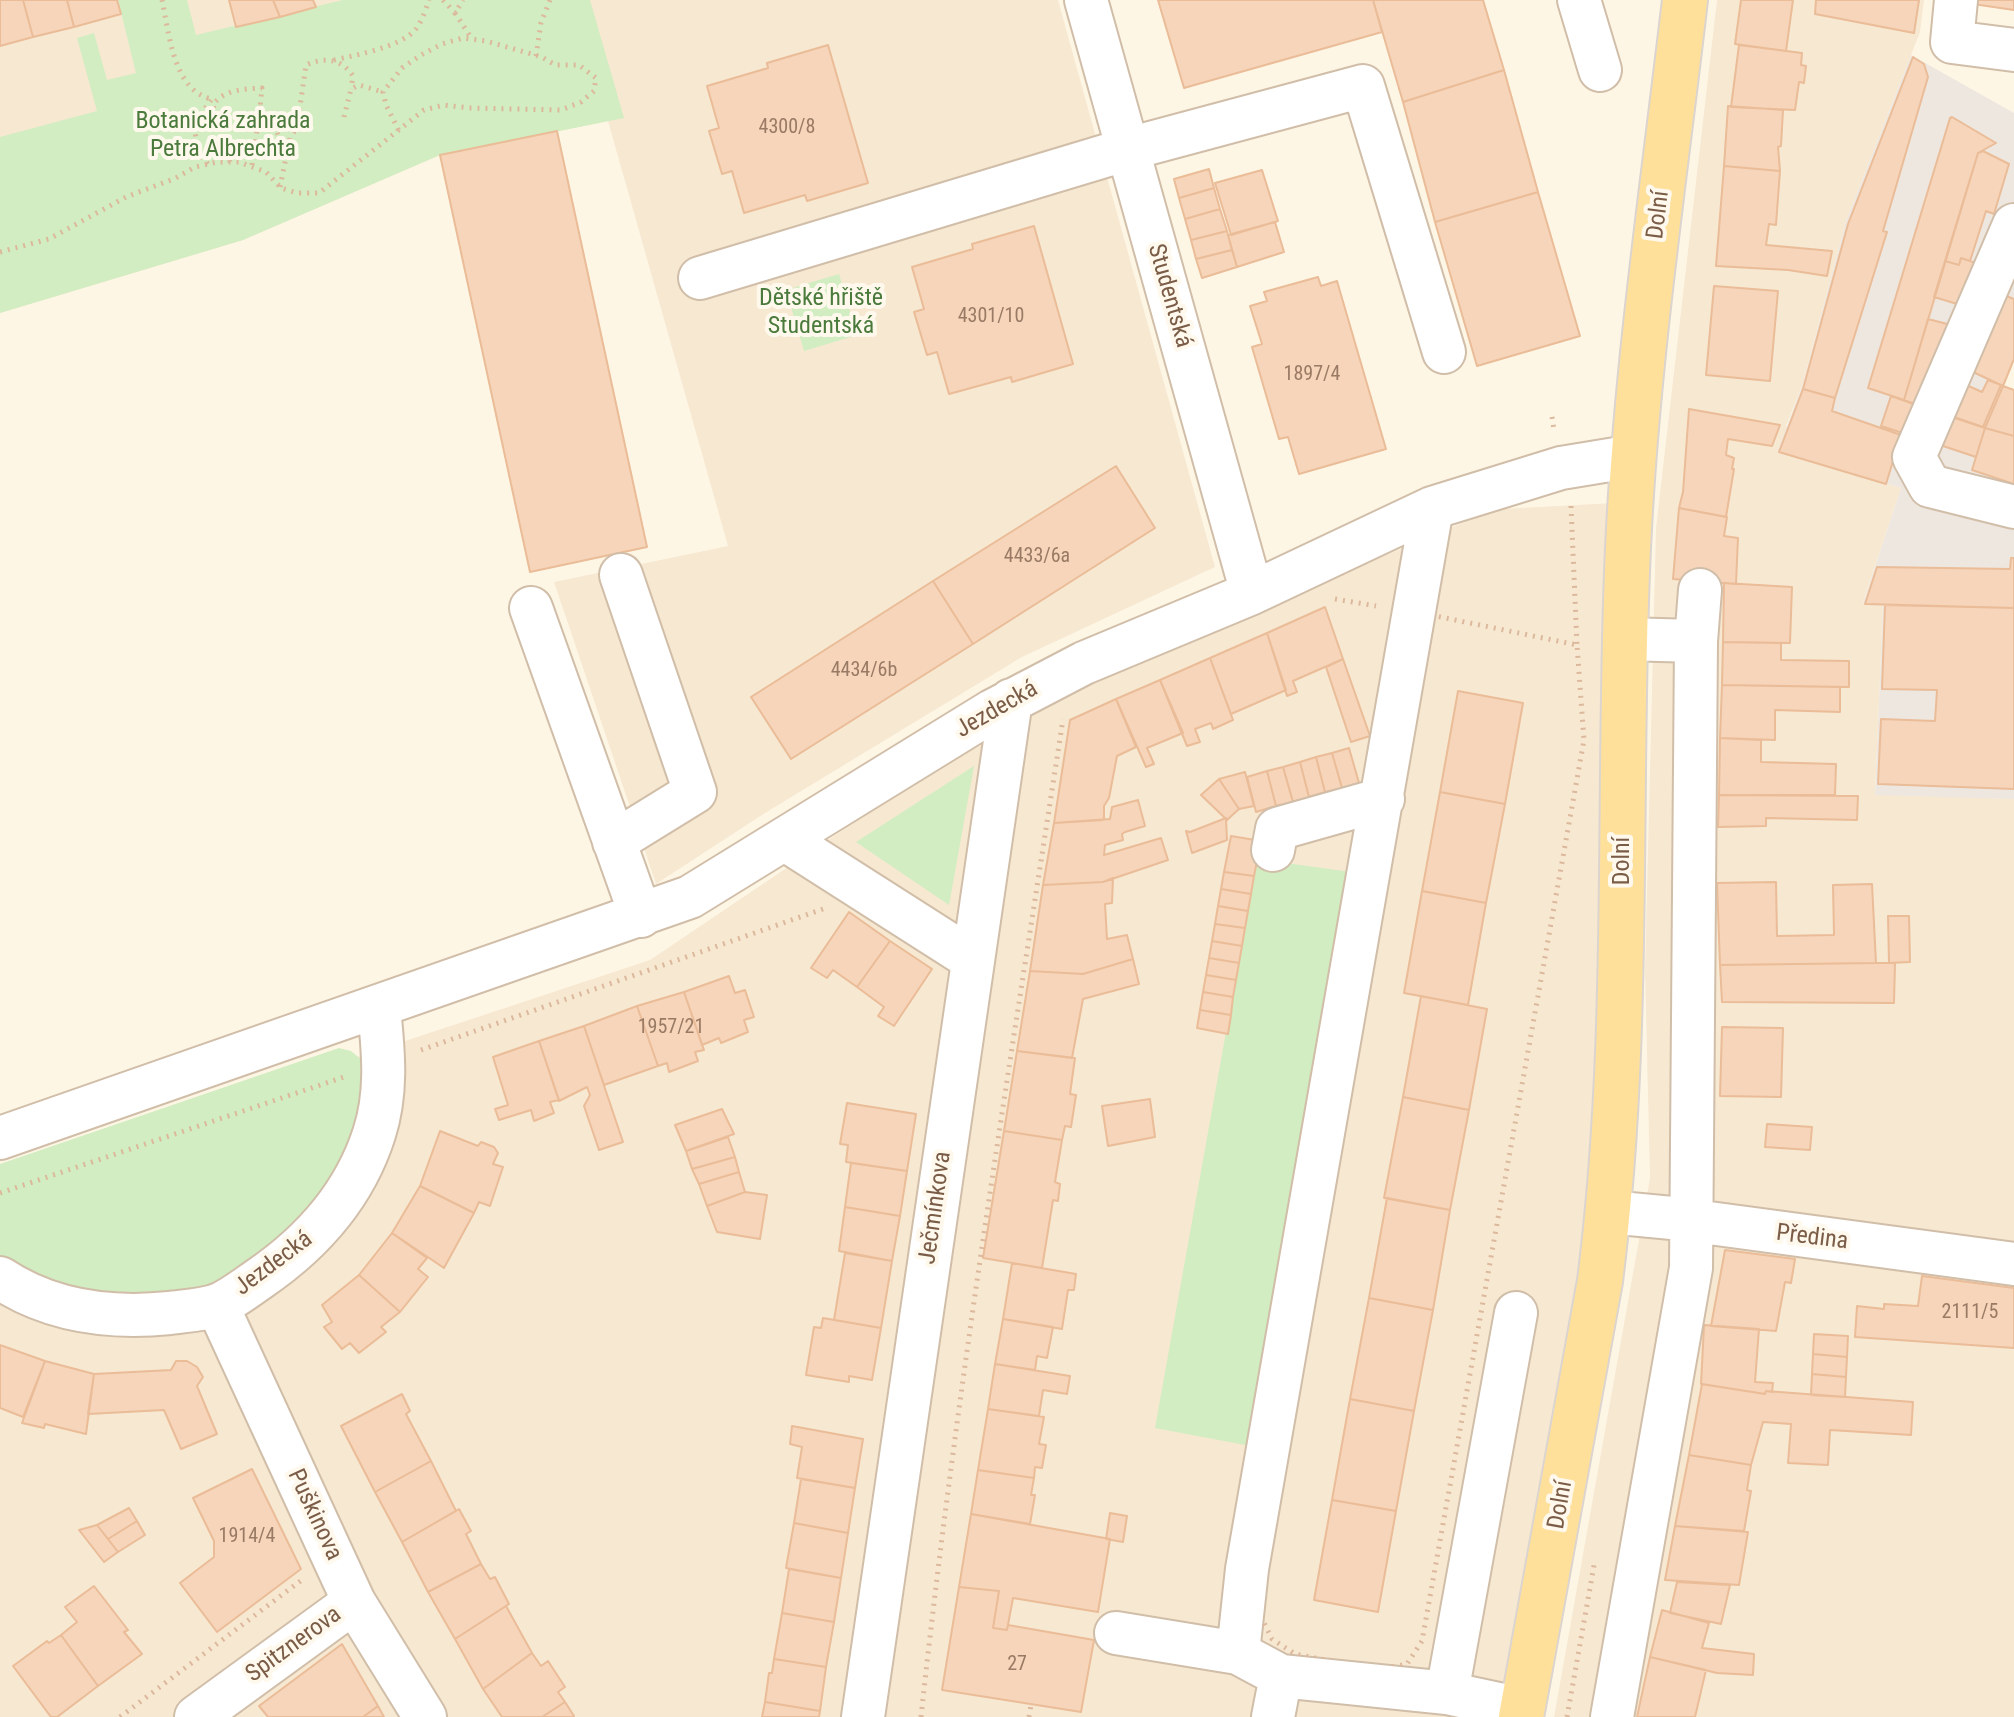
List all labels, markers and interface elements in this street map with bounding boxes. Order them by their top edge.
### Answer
park label: Botanická zahrada Petra Albrechta [135,108,311,164]
house number: 4300/8 [759,116,815,140]
street label: Dolní [1642,189,1676,241]
street label: Studentská [1141,241,1197,351]
park label: Dětské hřiště Studentská [759,285,883,341]
house number: 4301/10 [958,305,1024,329]
house number: 1897/4 [1284,363,1340,387]
house number: 4433/6a [1004,545,1070,569]
house number: 4434/6b [831,659,897,683]
street label: Jezdecká [951,675,1043,745]
street label: Dolní [1609,837,1637,885]
house number: 1957/21 [638,1016,704,1040]
street label: Ječmínkova [914,1150,958,1266]
street label: Předina [1774,1219,1850,1257]
street label: Jezdecká [229,1225,319,1303]
house number: 2111/5 [1942,1301,1998,1325]
street label: Puškinova [280,1465,348,1565]
street label: Dolní [1543,1479,1579,1531]
house number: 1914/4 [219,1525,275,1549]
street label: Spitznerova [241,1601,347,1689]
house number: 27 [1007,1653,1027,1677]

